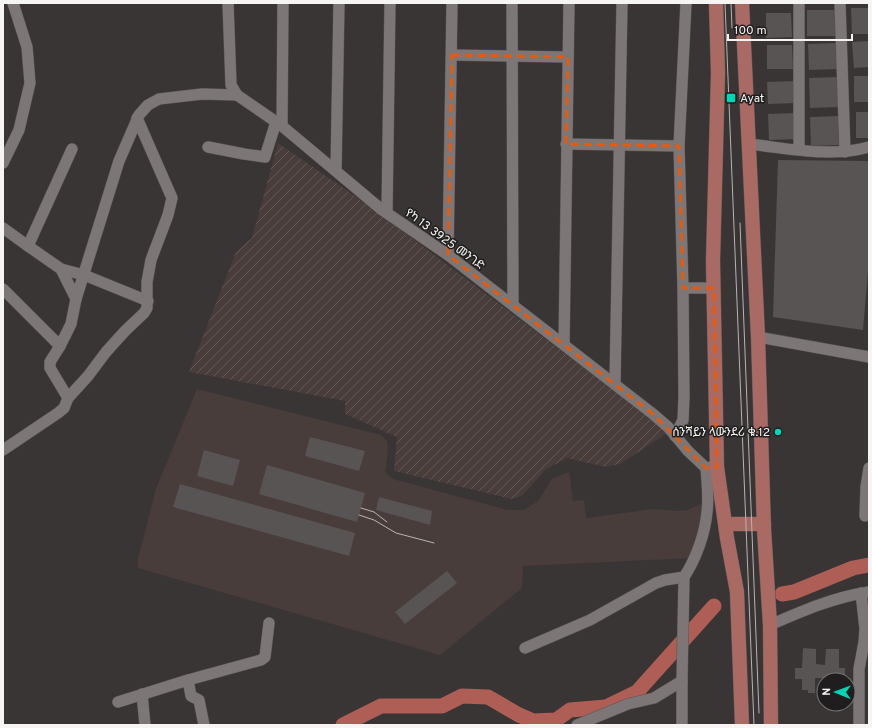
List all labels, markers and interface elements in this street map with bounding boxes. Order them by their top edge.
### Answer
scale bar [728,16,852,42]
text: 100 m [734,23,767,39]
place label: Ayat [740,91,764,107]
marker: Ayat [725,92,737,104]
street label: የካ 13 3925 መንገድ [401,206,488,274]
place label: ሰንሻይን ላውንደሪ ቁ.12 [672,425,770,441]
marker: ሰንሻይን ላውንደሪ ቁ.12 [773,427,783,437]
north arrow [816,672,856,712]
text: N [820,688,834,696]

